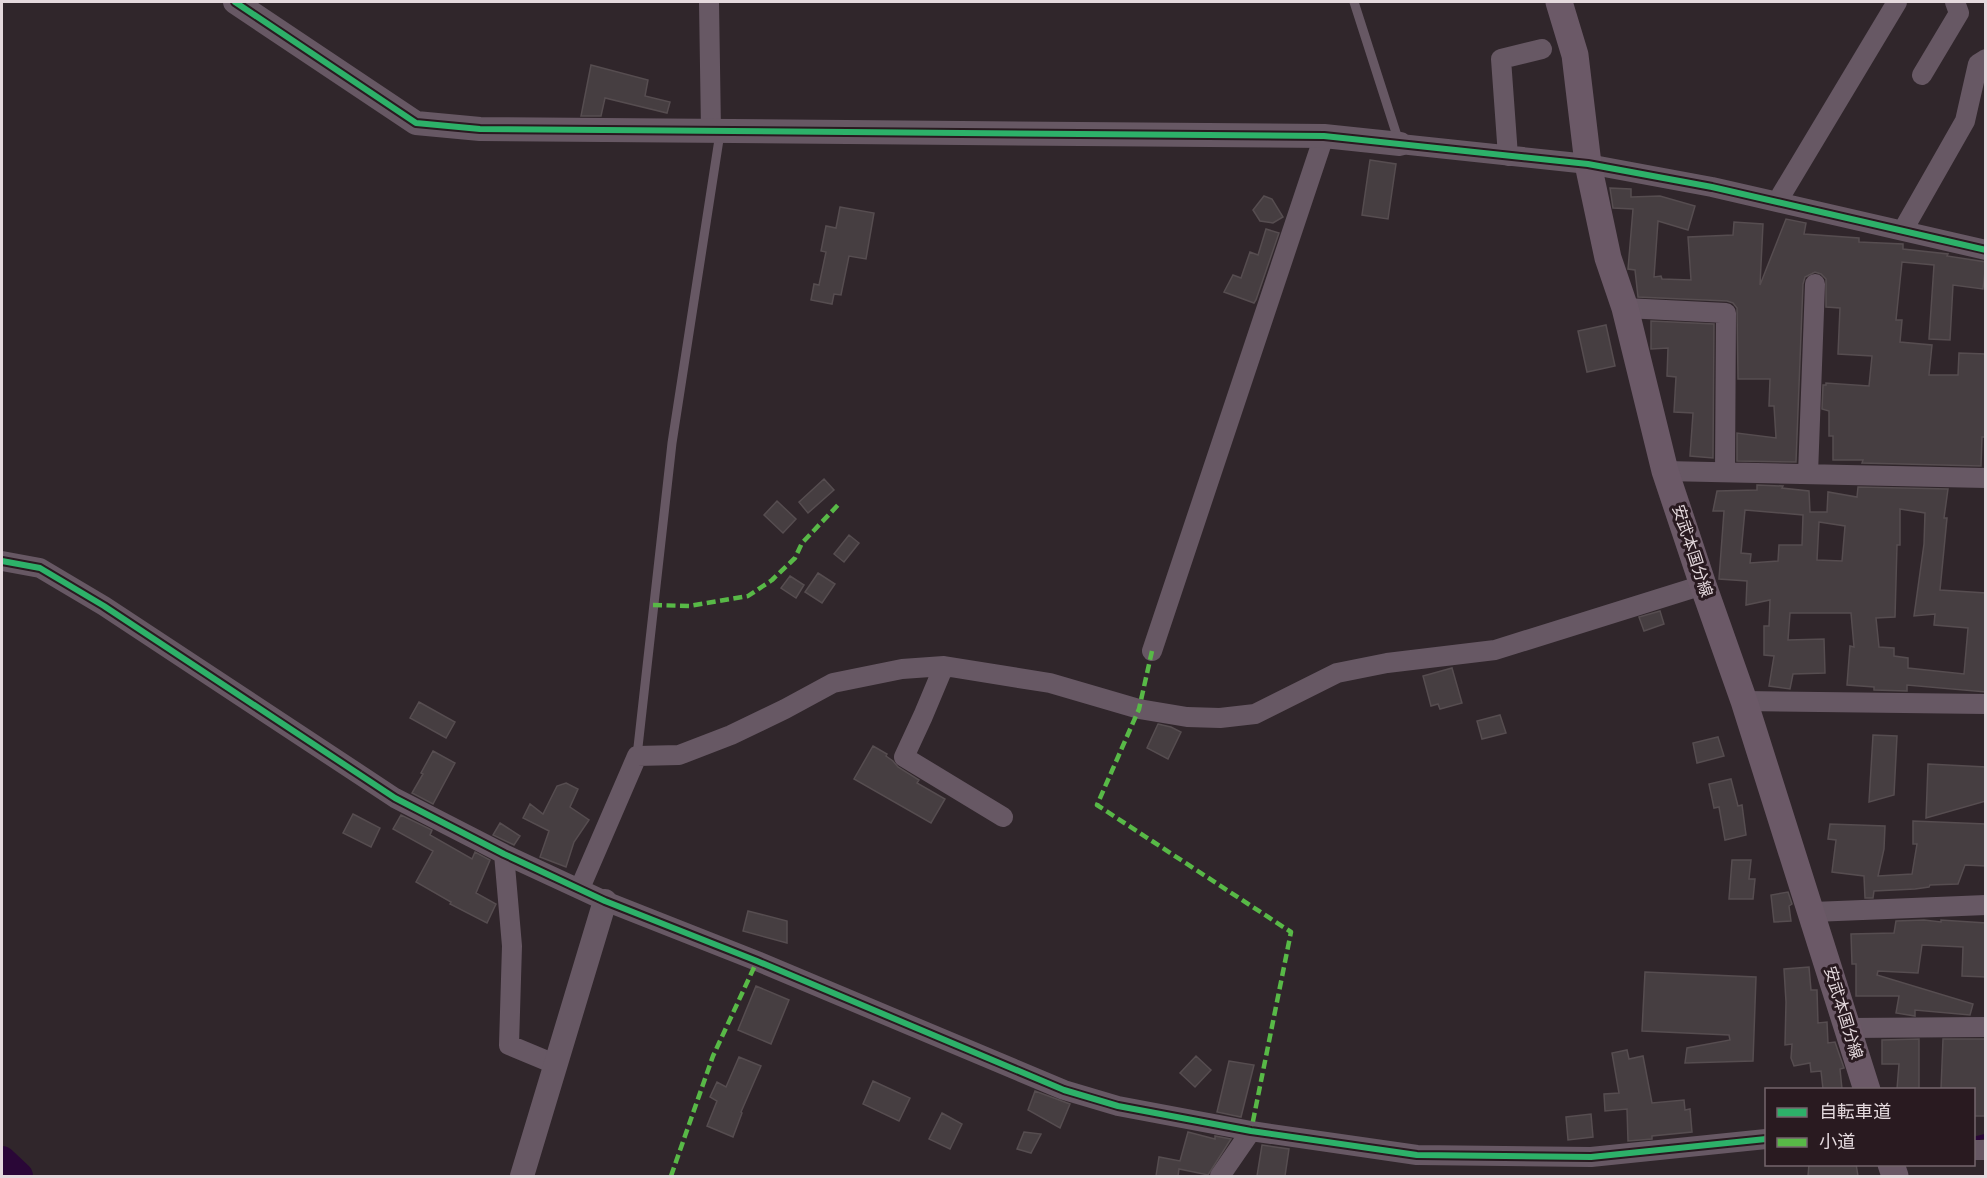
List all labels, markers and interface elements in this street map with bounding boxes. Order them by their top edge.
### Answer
street label: 安武本国分線 [1667,502,1717,600]
street label: 安武本国分線 [1818,964,1868,1062]
legend [1765,1088,1975,1166]
text: 自転車道 [1819,1100,1891,1124]
text: 小道 [1819,1130,1855,1154]

